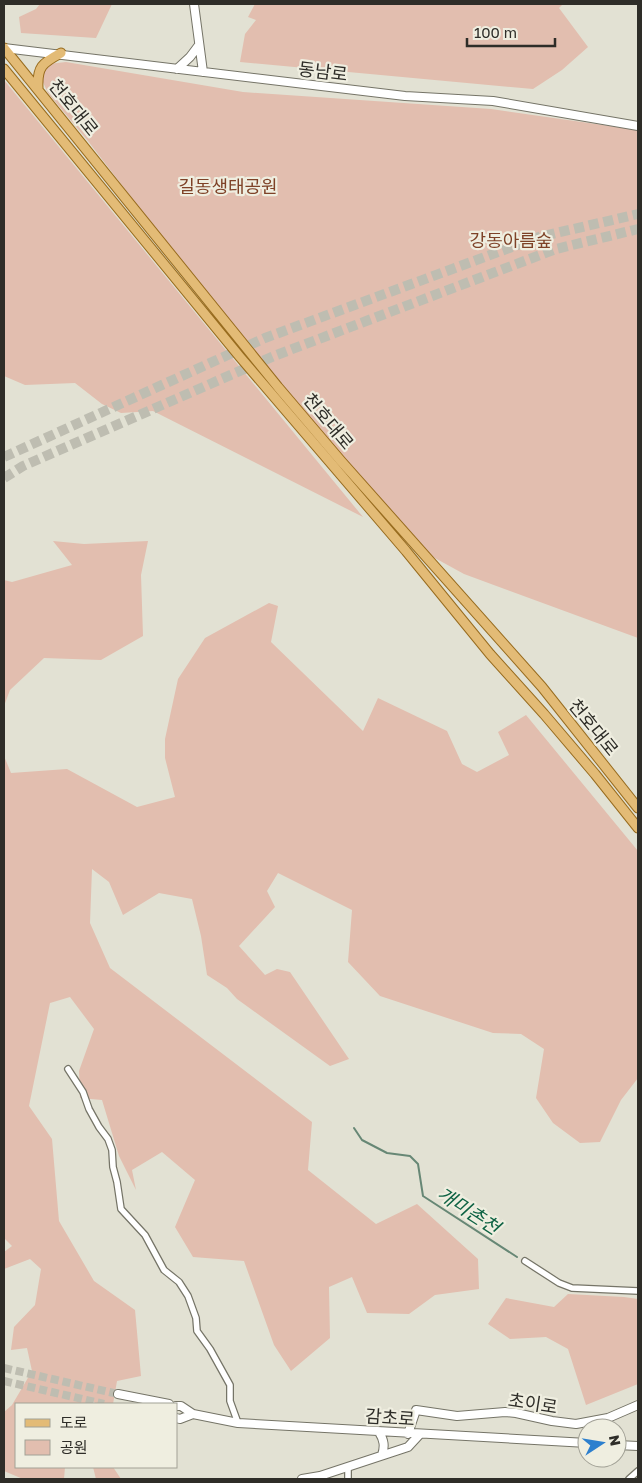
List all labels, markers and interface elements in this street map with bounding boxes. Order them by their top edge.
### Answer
scale bar [467,15,554,47]
text: 100 m [474,23,517,41]
street label: 동남로 [297,57,349,85]
street label: 천호대로 [45,74,103,140]
park label: 길동생태공원 [178,175,278,197]
park label: 강동아름숲 [470,229,552,251]
street label: 천호대로 [299,389,359,453]
street label: 천호대로 [565,694,623,760]
water label: 개미촌천 [433,1181,506,1240]
street label: 초이로 [507,1388,559,1418]
legend [15,1403,178,1468]
street label: 감초로 [364,1404,416,1430]
text: 도로 [60,1413,88,1431]
north arrow [577,1418,627,1468]
text: N [606,1433,625,1447]
text: 공원 [60,1438,88,1456]

